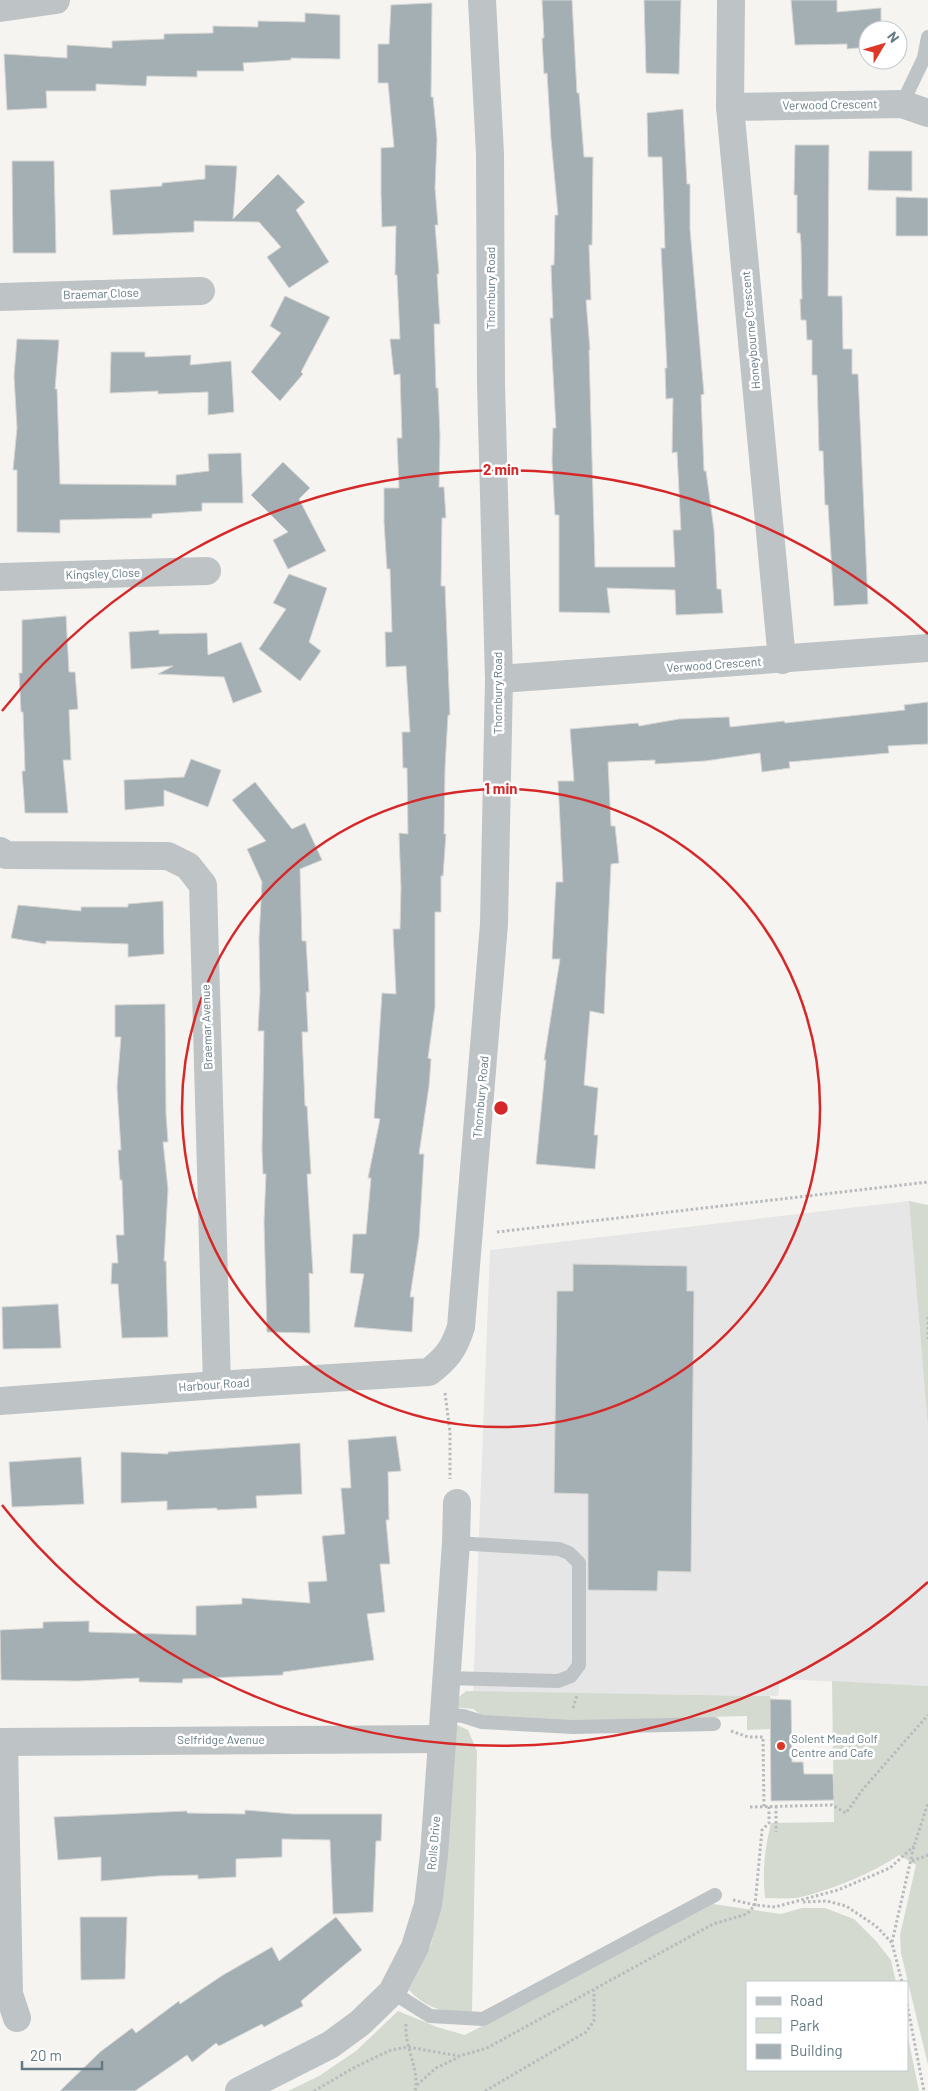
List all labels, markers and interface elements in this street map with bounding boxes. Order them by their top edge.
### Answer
north arrow [858,20,908,70]
text: N [884,28,903,46]
street label: Verwood Crescent [782,96,878,112]
street label: Thornbury Road [483,247,497,329]
street label: Honeybourne Crescent [738,270,762,390]
street label: Braemar Close [63,285,139,301]
text: 2 min [483,460,519,478]
street label: Kingsley Close [65,565,141,581]
street label: Thornbury Road [490,652,504,734]
street label: Verwood Crescent [666,654,762,674]
text: 1 min [485,779,517,797]
street label: Braemar Avenue [198,984,214,1070]
street label: Thornbury Road [469,1055,491,1139]
centre of rings [492,1099,510,1117]
street label: Harbour Road [178,1375,250,1393]
place label: Solent Mead Golf Centre and Cafe [791,1731,878,1759]
street label: Selfridge Avenue [177,1732,265,1746]
marker: Solent Mead Golf Centre and Cafe [775,1740,787,1752]
street label: Rolls Drive [424,1815,442,1871]
legend [746,1981,908,2071]
text: Road [790,1991,823,2009]
text: Park [790,2016,820,2034]
scale bar [22,2038,102,2070]
text: Building [790,2041,843,2059]
text: 20 m [30,2046,62,2064]

